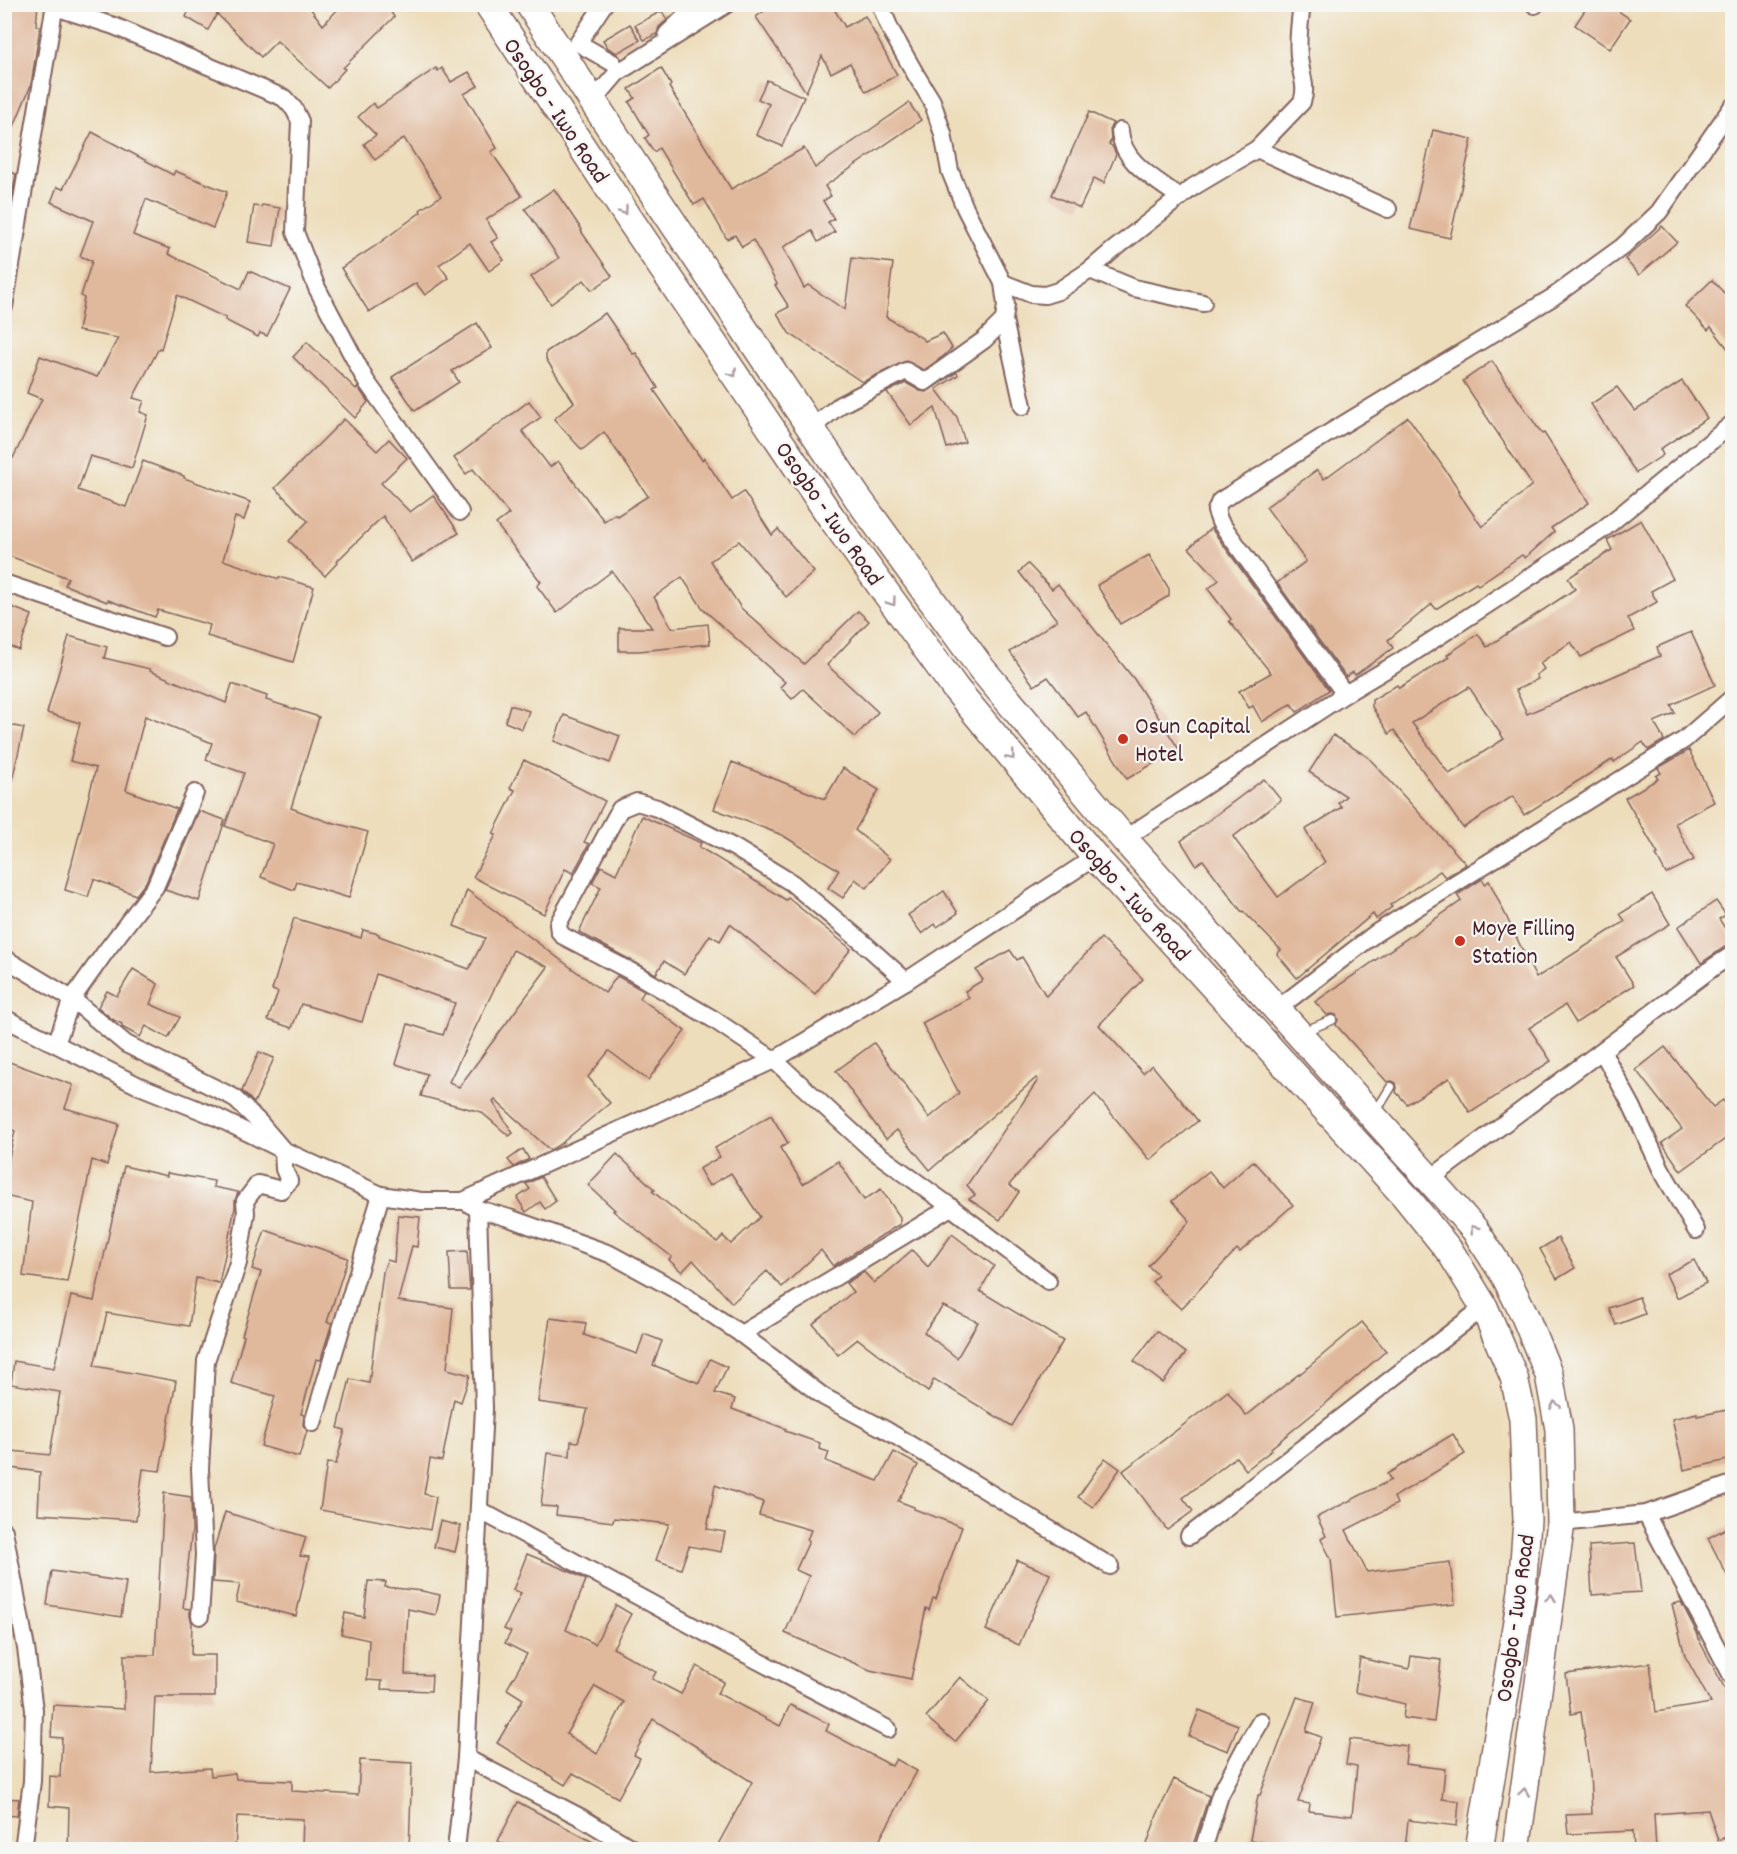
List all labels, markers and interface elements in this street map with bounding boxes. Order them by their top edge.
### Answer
street label: Osogbo - Iwo Road [493,32,616,191]
one-way arrow [617,204,628,215]
one-way arrow [726,366,737,377]
street label: Osogbo - Iwo Road [765,436,890,594]
one-way arrow [885,595,896,606]
place label: Osun Capital Hotel [1135,711,1250,773]
marker: Osun Capital Hotel [1116,732,1130,746]
one-way arrow [1004,749,1015,760]
street label: Osogbo - Iwo Road [1058,822,1197,970]
place label: Moye Filling Station [1472,913,1575,975]
marker: Moye Filling Station [1453,934,1467,948]
one-way arrow [1470,1225,1481,1236]
one-way arrow [1549,1400,1562,1410]
street label: Osogbo - Iwo Road [1488,1532,1546,1705]
one-way arrow [1544,1594,1556,1603]
one-way arrow [1517,1787,1529,1796]

